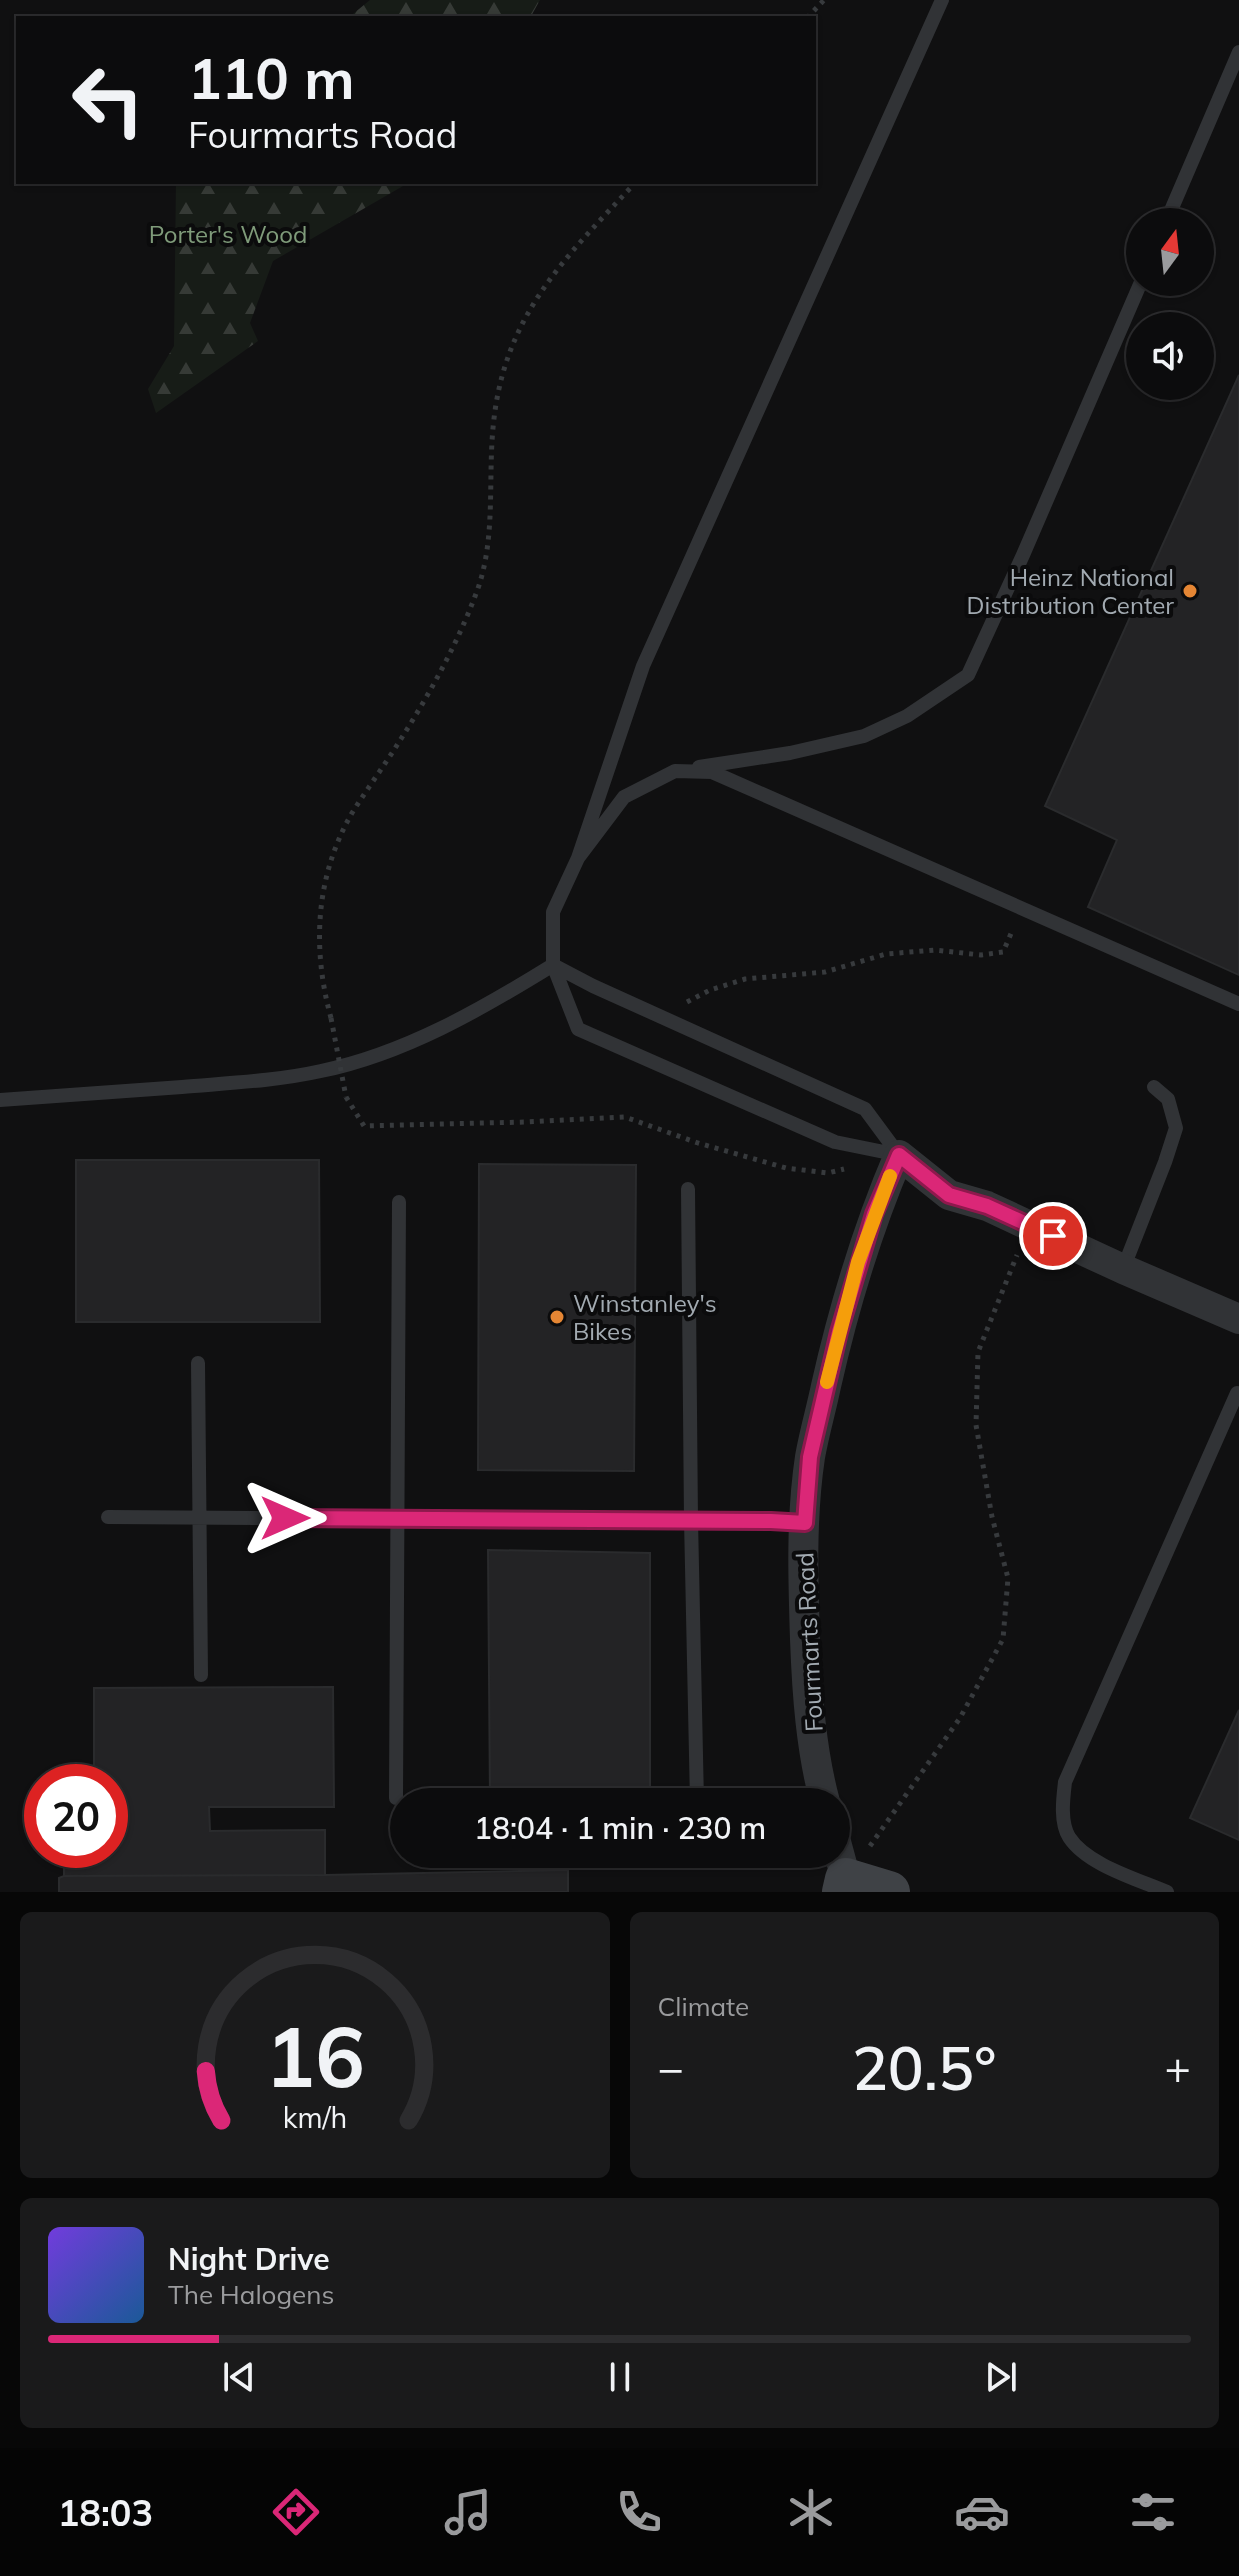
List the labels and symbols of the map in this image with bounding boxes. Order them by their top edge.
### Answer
north arrow [1126,208,1214,296]
park label: Porter's Wood [149,219,307,249]
place label: Heinz National Distribution Center [967,562,1174,620]
marker: Heinz National Distribution Center [1181,582,1199,600]
pin [1019,1202,1087,1270]
place label: Winstanley's Bikes [573,1288,717,1346]
marker: Winstanley's Bikes [548,1308,566,1326]
position arrow [243,1476,327,1560]
street label: Fourmarts Road [789,1552,829,1732]
speed limit sign: 20 [24,1764,128,1868]

